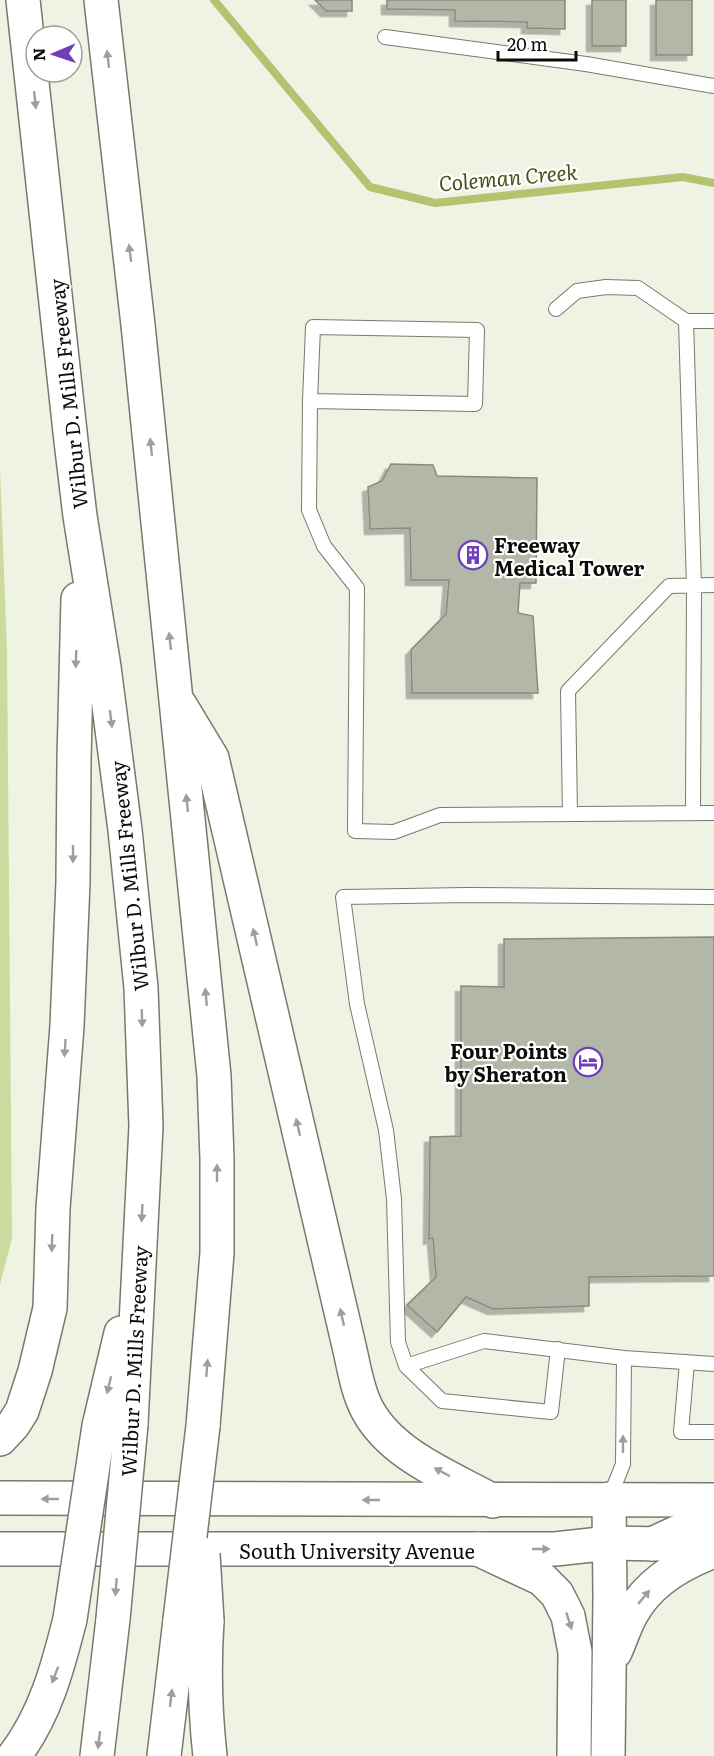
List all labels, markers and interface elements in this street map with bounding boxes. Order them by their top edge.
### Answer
north arrow [24,24,84,84]
scale bar [498,24,576,62]
text: 20 m [507,30,548,57]
text: N [26,47,50,62]
one-way arrow [103,50,113,69]
one-way arrow [30,90,39,109]
water label: Coleman Creek [437,154,579,198]
one-way arrow [125,243,135,262]
street label: Wilbur D. Mills Freeway [40,277,94,511]
one-way arrow [146,437,156,456]
place label: Freeway Medical Tower [494,529,645,582]
building icon: Freeway Medical Tower [457,539,489,571]
one-way arrow [165,631,175,650]
one-way arrow [72,649,81,668]
one-way arrow [106,710,116,729]
street label: Wilbur D. Mills Freeway [101,759,155,993]
one-way arrow [182,793,192,812]
one-way arrow [68,844,78,863]
one-way arrow [250,927,259,946]
one-way arrow [201,988,211,1007]
one-way arrow [137,1008,146,1027]
place label: Four Points by Sheraton [445,1035,567,1088]
one-way arrow [60,1039,70,1058]
hotel icon: Four Points by Sheraton [572,1046,604,1078]
one-way arrow [293,1118,303,1136]
one-way arrow [212,1164,222,1183]
one-way arrow [137,1203,146,1222]
one-way arrow [47,1233,56,1252]
street label: Wilbur D. Mills Freeway [112,1244,154,1477]
one-way arrow [337,1307,346,1326]
one-way arrow [203,1359,212,1378]
one-way arrow [103,1376,113,1394]
one-way arrow [618,1434,628,1453]
one-way arrow [433,1467,450,1477]
one-way arrow [41,1494,60,1504]
one-way arrow [362,1495,381,1505]
street label: South University Avenue [239,1535,475,1565]
one-way arrow [532,1544,551,1554]
one-way arrow [111,1577,121,1596]
one-way arrow [638,1589,651,1605]
one-way arrow [565,1612,574,1630]
one-way arrow [49,1666,59,1684]
one-way arrow [166,1688,176,1707]
one-way arrow [94,1730,104,1749]

